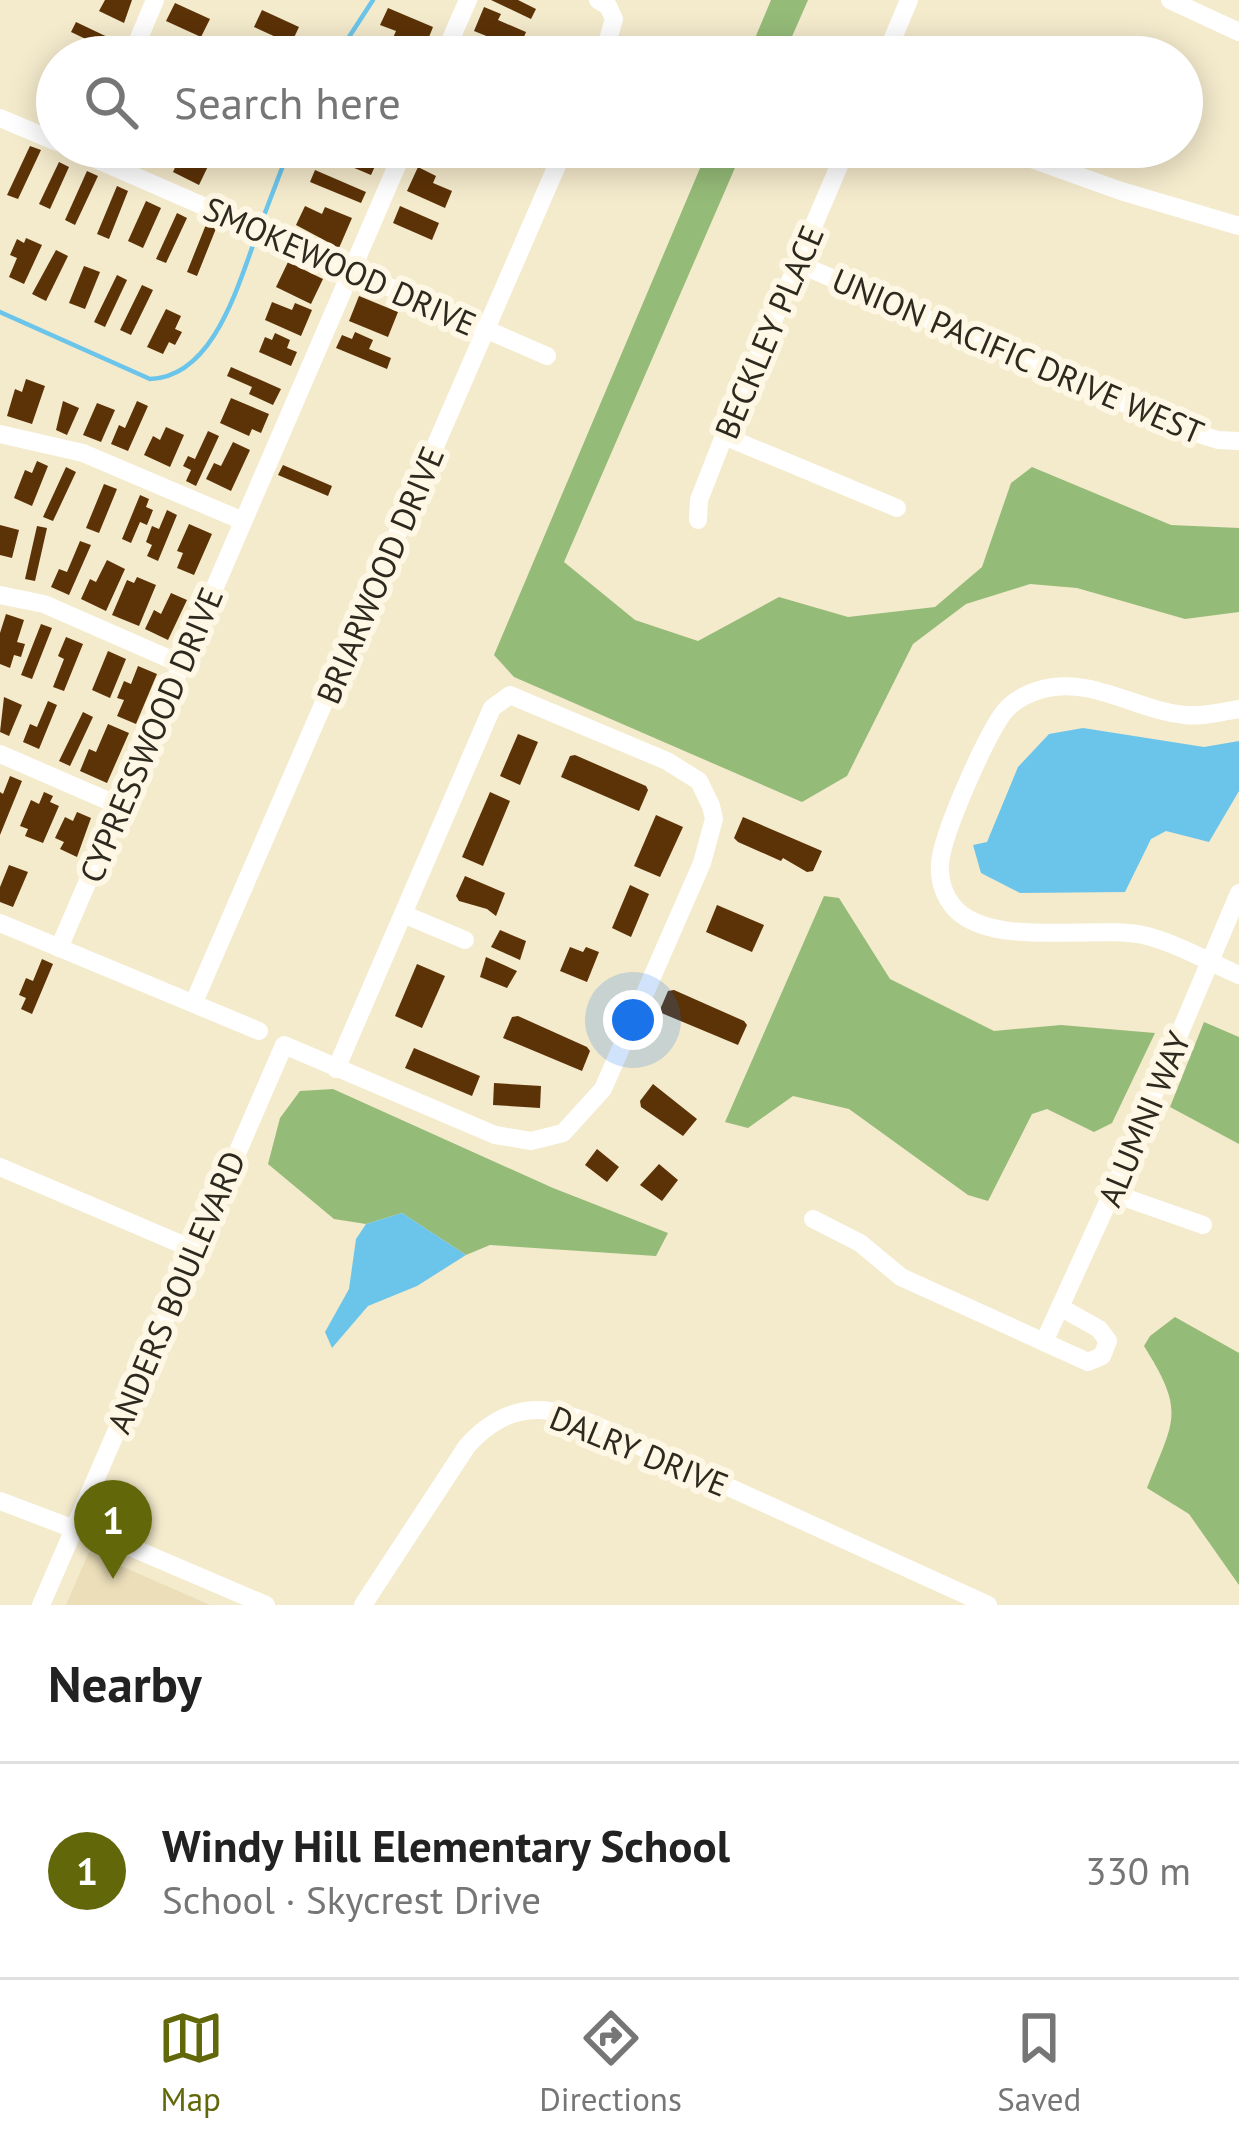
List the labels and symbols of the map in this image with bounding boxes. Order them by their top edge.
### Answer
street label: SMOKEWOOD DRIVE [197,186,483,345]
street label: BECKLEY PLACE [704,219,833,445]
street label: UNION PACIFIC DRIVE WEST [826,258,1210,453]
street label: BRIARWOOD DRIVE [306,440,453,710]
street label: CYPRESSWOOD DRIVE [69,581,232,889]
your location [603,990,663,1050]
street label: ALUMNI WAY [1087,1024,1200,1213]
street label: ANDERS BOULEVARD [97,1144,254,1440]
street label: DALRY DRIVE [544,1395,735,1506]
pin: 1 [74,1480,152,1579]

